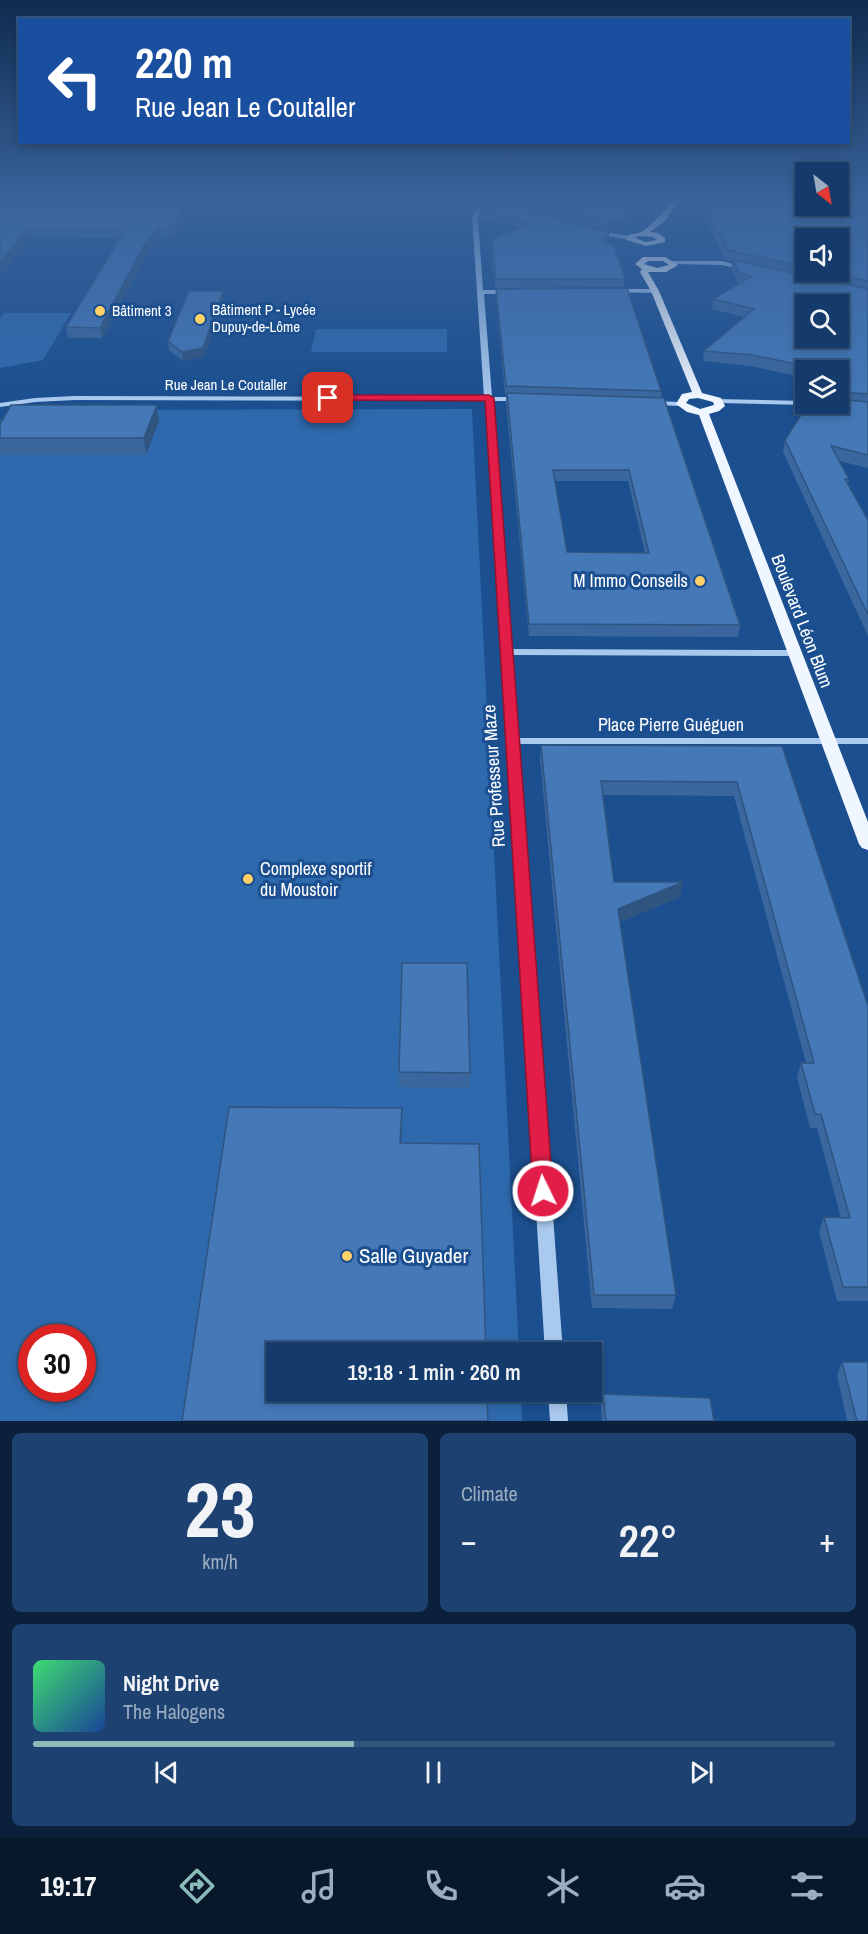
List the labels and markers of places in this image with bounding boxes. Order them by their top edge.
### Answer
place label: Bâtiment P - Lycée Dupuy-de-Lôme [212,299,316,337]
place label: Bâtiment 3 [112,300,172,321]
marker: Bâtiment 3 [93,304,107,318]
marker: Bâtiment P - Lycée Dupuy-de-Lôme [193,312,207,326]
pin [302,372,353,423]
place label: M Immo Conseils [573,568,688,593]
marker: M Immo Conseils [693,574,707,588]
place label: Complexe sportif du Moustoir [260,856,372,902]
marker: Complexe sportif du Moustoir [241,872,255,886]
place label: Salle Guyader [359,1241,468,1270]
marker: Salle Guyader [340,1249,354,1263]

